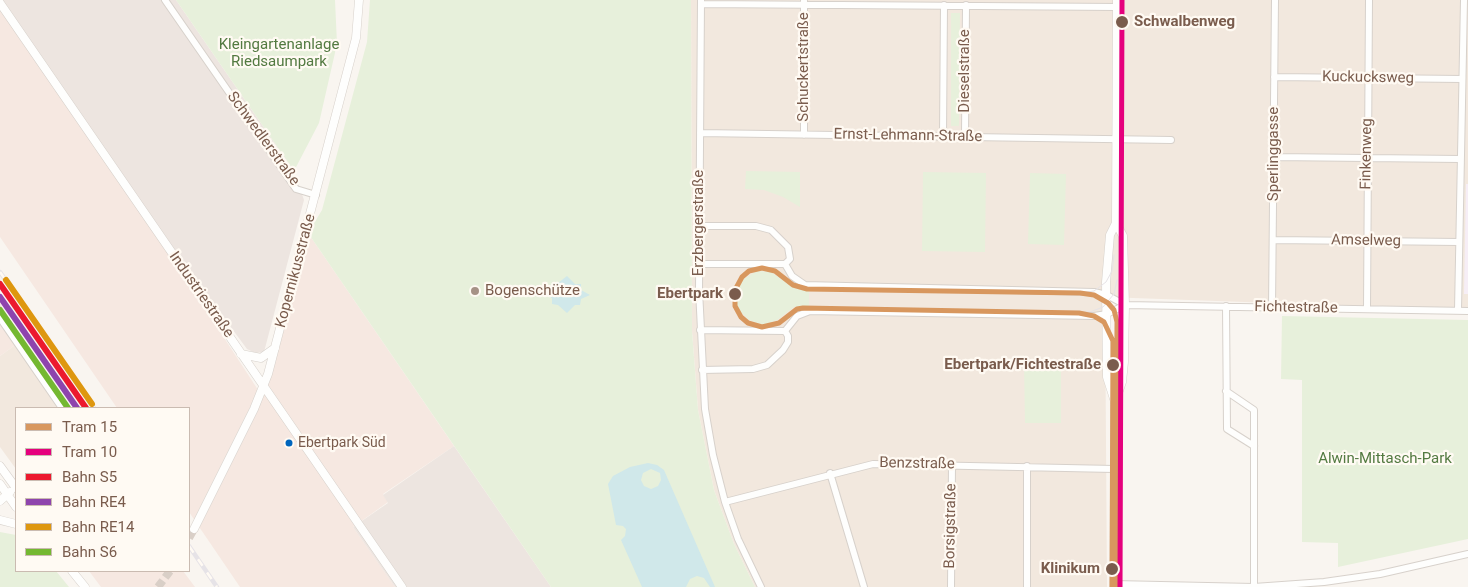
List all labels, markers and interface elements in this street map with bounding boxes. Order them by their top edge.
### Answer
street label: Schuckertstraße [795,12,813,122]
place label: Schwalbenweg [1134,13,1235,31]
marker: Schwalbenweg [1114,14,1130,30]
street label: Dieselstraße [956,29,974,113]
park label: Kleingartenanlage Riedsaumpark [219,36,339,71]
street label: Kuckucksweg [1322,68,1414,88]
street label: Schwedlerstraße [223,88,303,190]
street label: Sperlinggasse [1265,107,1283,201]
street label: Finkenweg [1357,118,1377,190]
street label: Ernst-Lehmann-Straße [834,126,982,146]
street label: Erzbergerstraße [690,170,708,276]
street label: Kopernikusstraße [272,212,320,330]
street label: Amselweg [1331,231,1401,251]
street label: Industriestraße [165,249,237,341]
place label: Bogenschütze [485,282,580,300]
marker: Bogenschütze [469,285,481,297]
place label: Ebertpark [657,285,723,303]
marker: Ebertpark [727,286,743,302]
street label: Fichtestraße [1254,298,1338,318]
place label: Ebertpark/Fichtestraße [944,356,1101,374]
marker: Ebertpark/Fichtestraße [1105,357,1121,373]
legend [15,407,190,572]
text: Tram 15 [62,418,117,436]
place label: Ebertpark Süd [298,435,386,451]
marker: Ebertpark Süd [284,438,294,448]
text: Tram 10 [62,443,117,461]
park label: Alwin-Mittasch-Park [1318,450,1452,468]
street label: Benzstraße [879,454,955,474]
text: Bahn S5 [62,468,117,486]
street label: Borsigstraße [941,483,961,569]
text: Bahn RE4 [62,493,126,511]
text: Bahn RE14 [62,518,134,536]
text: Bahn S6 [62,543,117,561]
place label: Klinikum [1041,560,1100,578]
marker: Klinikum [1104,561,1120,577]

